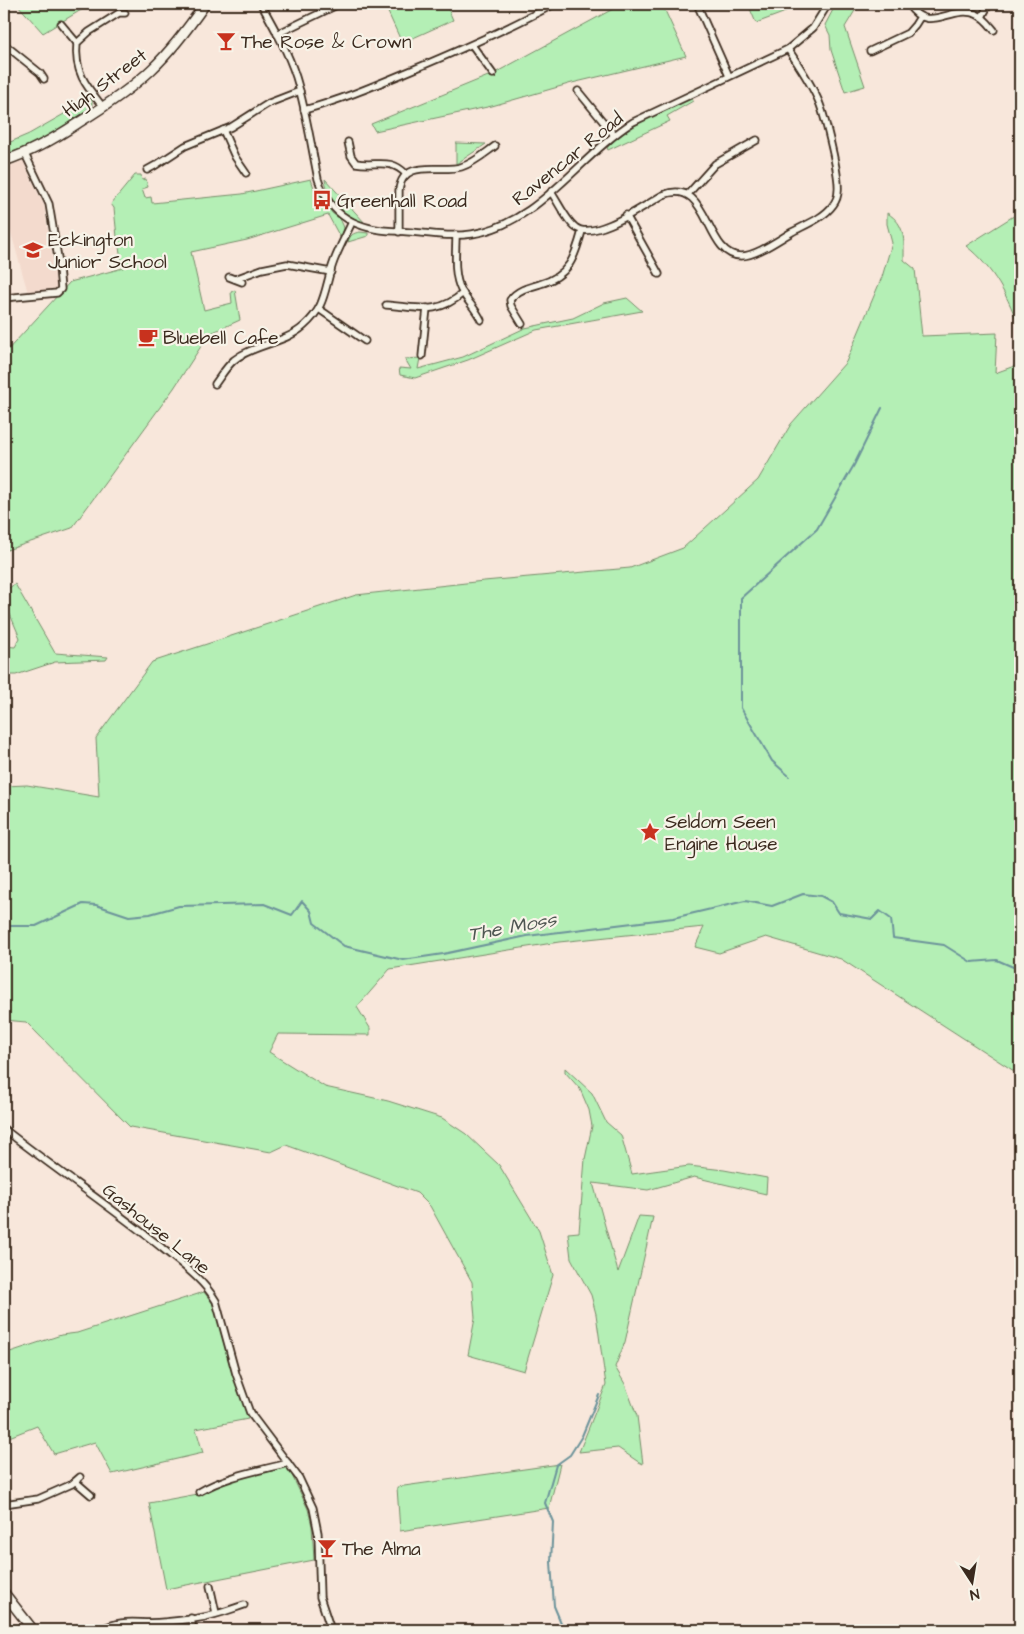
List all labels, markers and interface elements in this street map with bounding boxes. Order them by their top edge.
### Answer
place label: The Rose & Crown [241,29,412,56]
bar icon: The Rose & Crown [215,30,237,52]
street label: High Street [57,42,154,125]
street label: Ravencar Road [506,106,630,213]
place label: Greenhall Road [337,188,467,215]
bus stop icon: Greenhall Road [311,189,333,211]
place label: Eckington Junior School [48,227,167,276]
school or university icon: Eckington Junior School [22,239,44,261]
place label: Bluebell Cafe [163,325,279,352]
cafe icon: Bluebell Cafe [137,326,159,348]
place label: Seldom Seen Engine House [665,809,777,859]
place icon: Seldom Seen Engine House [639,821,661,843]
water label: The Moss [466,905,559,949]
street label: Gashouse Lane [96,1177,216,1281]
place label: The Alma [342,1536,421,1563]
bar icon: The Alma [316,1537,338,1559]
north arrow [946,1556,996,1606]
text: N [968,1583,981,1604]

